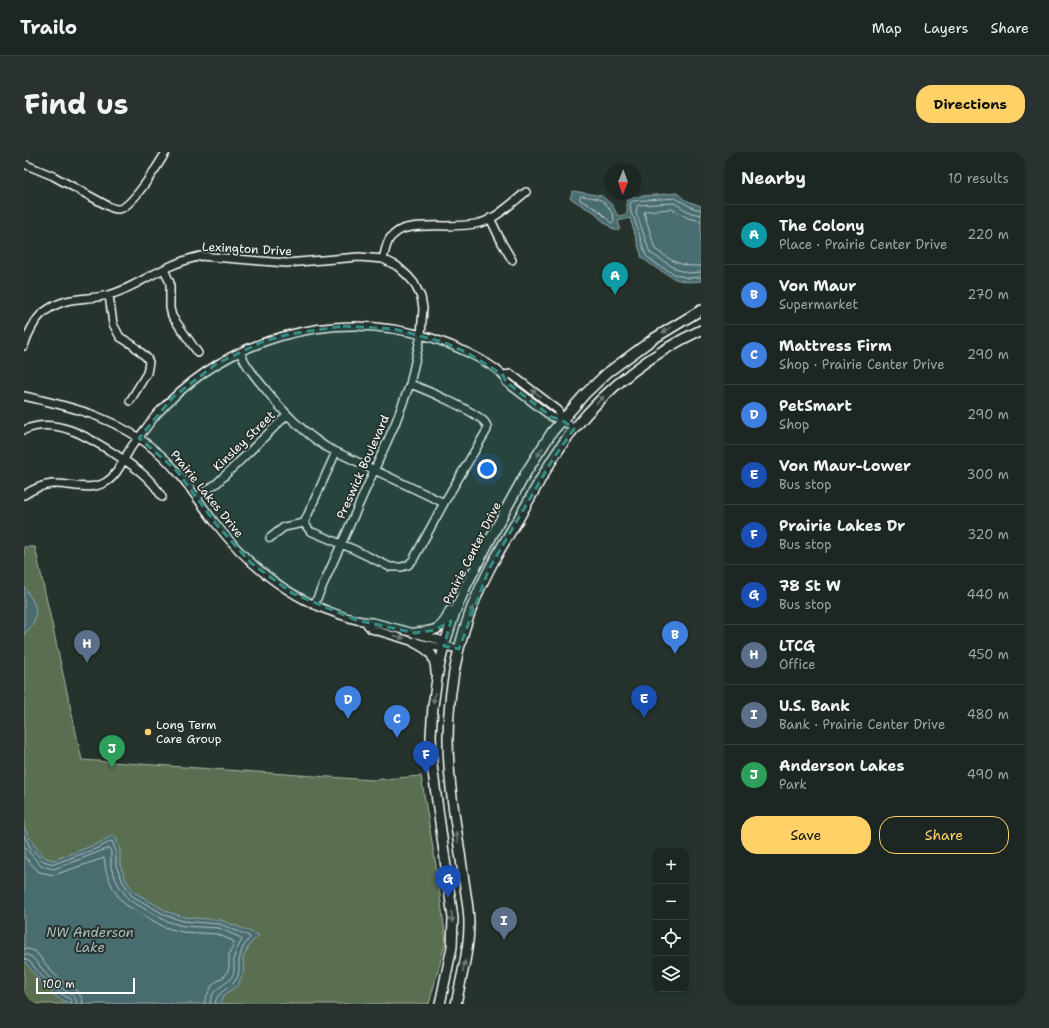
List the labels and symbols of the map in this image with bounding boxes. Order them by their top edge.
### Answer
north arrow [605,164,641,200]
street label: Lexington Drive [202,239,293,259]
pin: A [602,262,628,295]
one-way arrow [662,326,673,333]
one-way arrow [531,389,541,397]
one-way arrow [595,395,605,405]
street label: Kinsley Street [210,407,278,475]
street label: Preswick Boulevard [333,412,393,521]
one-way arrow [536,446,543,457]
street label: Prairie Lakes Drive [167,447,247,541]
your location [477,459,497,479]
street label: Prairie Center Drive [439,499,505,607]
one-way arrow [468,606,474,618]
pin: B [662,621,688,654]
pin: H [74,630,100,663]
one-way arrow [393,635,406,641]
pin: E [631,685,657,718]
pin: D [335,686,361,719]
one-way arrow [431,692,437,704]
pin: C [384,705,410,738]
place label: Long Term Care Group [156,717,222,747]
marker: Long Term Care Group [143,727,153,737]
pin: J [99,735,125,768]
pin: F [413,741,439,774]
one-way arrow [454,831,460,843]
pin: G [435,865,461,898]
pin: I [491,907,517,940]
one-way arrow [449,911,456,923]
water label: NW Anderson Lake [46,924,134,956]
one-way arrow [461,960,467,972]
scale bar [36,976,135,995]

